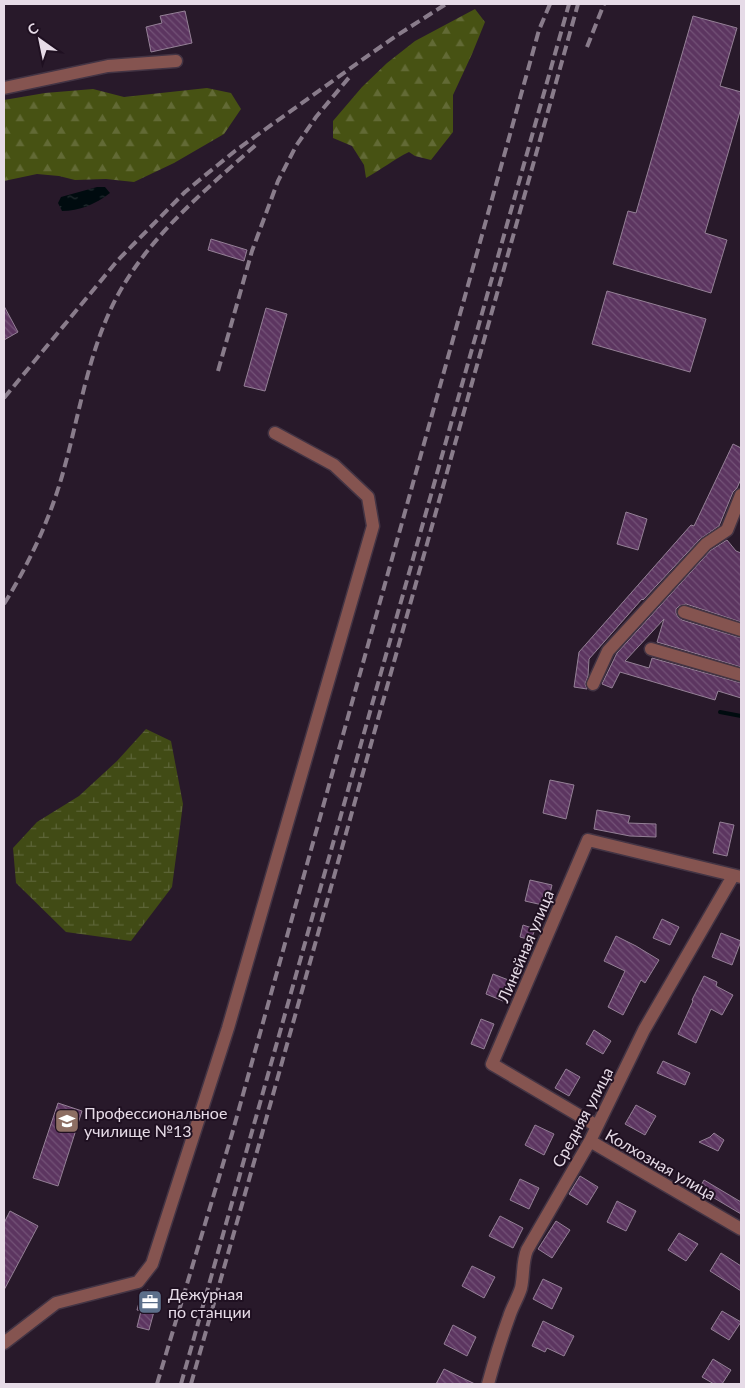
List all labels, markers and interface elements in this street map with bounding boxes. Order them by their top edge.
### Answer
north arrow [15,15,65,65]
text: С [24,19,42,38]
street label: Линейная улица [492,887,557,1006]
street label: Средняя улица [548,1064,616,1170]
place label: Профессиональное училище №13 [84,1103,227,1140]
school or university icon: Профессиональное училище №13 [54,1108,80,1134]
street label: Колхозная улица [602,1125,720,1203]
place label: Дежурная по станции [168,1284,251,1321]
office icon: Дежурная по станции [137,1289,163,1315]

